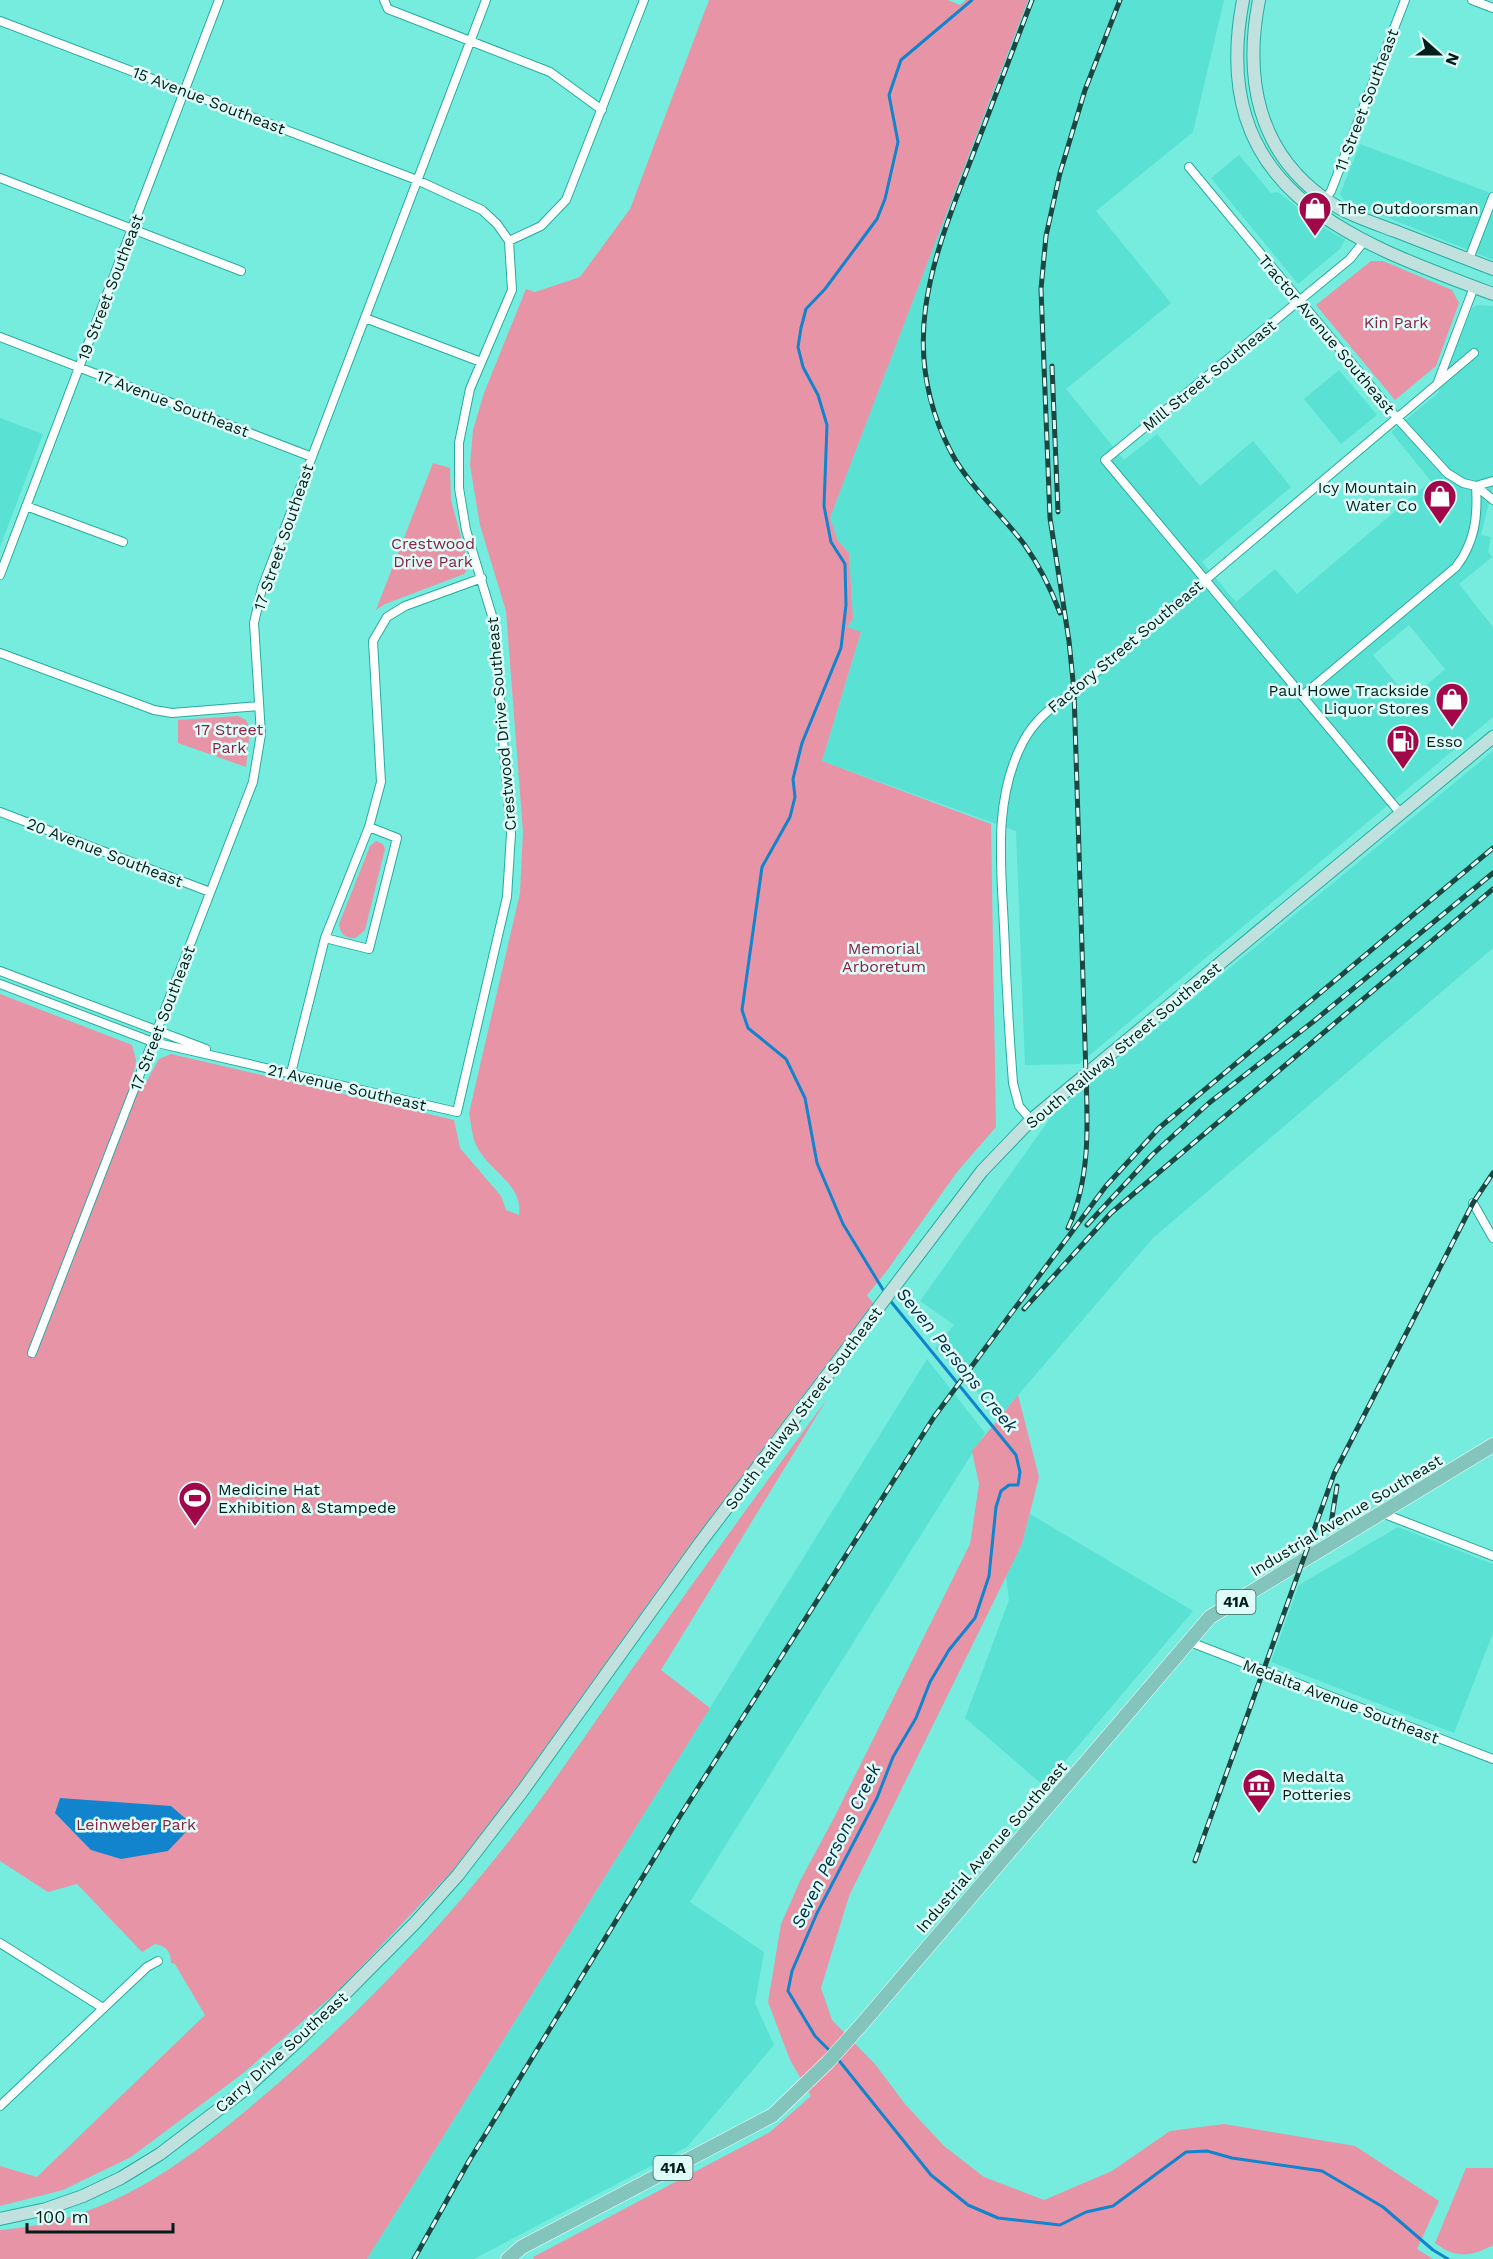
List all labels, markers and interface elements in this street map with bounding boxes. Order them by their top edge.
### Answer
north arrow [1409,24,1469,84]
street label: 11 Street Southeast [1330,26,1403,174]
text: N [1442,50,1464,68]
street label: 15 Avenue Southeast [130,63,288,138]
shop icon: The Outdoorsman [1297,190,1333,237]
place label: The Outdoorsman [1338,199,1479,218]
street label: 19 Street Southeast [74,211,147,363]
street label: Tractor Avenue Southeast [1254,251,1399,418]
park label: Kin Park [1364,313,1428,332]
street label: Mill Street Southeast [1139,316,1280,435]
street label: 17 Avenue Southeast [94,366,252,441]
street label: 17 Street Southeast [249,461,318,613]
place label: Icy Mountain Water Co [1318,478,1417,515]
shop icon: Icy Mountain Water Co [1422,478,1458,525]
park label: Crestwood Drive Park [391,534,475,571]
street label: Factory Street Southeast [1044,576,1207,717]
street label: Crestwood Drive Southeast [483,616,520,832]
place label: Paul Howe Trackside Liquor Stores [1268,681,1429,718]
shop icon: Paul Howe Trackside Liquor Stores [1434,681,1470,728]
park label: 17 Street Park [195,720,263,757]
fuel station icon: Esso [1385,723,1421,770]
place label: Esso [1426,732,1463,751]
street label: 20 Avenue Southeast [24,814,186,891]
park label: Memorial Arboretum [842,939,926,976]
street label: 17 Street Southeast [126,943,199,1093]
street label: South Railway Street Southeast [1022,958,1225,1133]
street label: 21 Avenue Southeast [266,1060,428,1115]
water label: Seven Persons Creek [892,1283,1023,1437]
street label: South Railway Street Southeast [721,1303,886,1513]
street label: Industrial Avenue Southeast [1247,1450,1446,1580]
sports icon: Medicine Hat Exhibition & Stampede [177,1480,213,1527]
place label: Medicine Hat Exhibition & Stampede [218,1480,396,1517]
road number: 41A [1216,1590,1256,1614]
street label: Medalta Avenue Southeast [1240,1655,1442,1748]
street label: Industrial Avenue Southeast [912,1758,1071,1937]
water label: Seven Persons Creek [787,1759,885,1932]
museum icon: Medalta Potteries [1241,1767,1277,1814]
place label: Medalta Potteries [1282,1767,1351,1804]
park label: Leinweber Park [76,1815,196,1834]
street label: Carry Drive Southeast [211,1988,352,2117]
road number: 41A [654,2156,692,2180]
scale bar [27,2196,172,2234]
text: 100 m [36,2206,89,2227]

